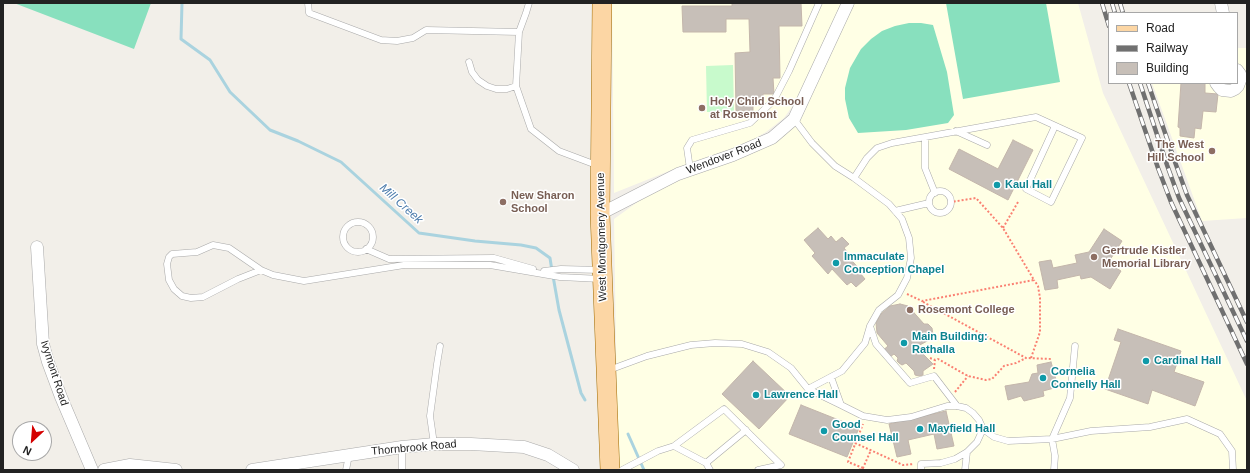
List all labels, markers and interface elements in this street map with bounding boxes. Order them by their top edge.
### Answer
legend [1108,12,1238,84]
text: Road [1146,21,1175,35]
text: Railway [1146,41,1188,55]
text: Building [1146,61,1189,75]
place label: Holy Child School at Rosemont [710,95,804,121]
marker: Holy Child School at Rosemont [697,103,707,113]
street label: Wendover Road [685,137,763,177]
place label: The West Hill School [1147,138,1204,164]
marker: The West Hill School [1207,146,1217,156]
street label: West Montgomery Avenue [594,172,610,302]
place label: Kaul Hall [1005,178,1052,192]
marker: Kaul Hall [992,180,1002,190]
water label: Mill Creek [376,181,426,227]
place label: New Sharon School [511,189,575,215]
marker: New Sharon School [498,197,508,207]
place label: Gertrude Kistler Memorial Library [1102,244,1191,270]
place label: Immaculate Conception Chapel [844,250,944,276]
marker: Gertrude Kistler Memorial Library [1089,252,1099,262]
marker: Immaculate Conception Chapel [831,258,841,268]
place label: Rosemont College [918,303,1015,317]
marker: Rosemont College [905,305,915,315]
place label: Main Building: Rathalla [912,330,988,356]
marker: Main Building: Rathalla [899,338,909,348]
street label: Ivymont Road [37,339,71,407]
place label: Cardinal Hall [1154,354,1221,368]
marker: Cardinal Hall [1141,356,1151,366]
place label: Cornelia Connelly Hall [1051,365,1121,391]
marker: Cornelia Connelly Hall [1038,373,1048,383]
place label: Lawrence Hall [764,388,838,402]
marker: Lawrence Hall [751,390,761,400]
place label: Good Counsel Hall [832,418,899,444]
north arrow [12,421,52,461]
place label: Mayfield Hall [928,422,995,436]
marker: Mayfield Hall [915,424,925,434]
marker: Good Counsel Hall [819,426,829,436]
street label: Thornbrook Road [371,438,457,458]
text: N [21,444,33,458]

